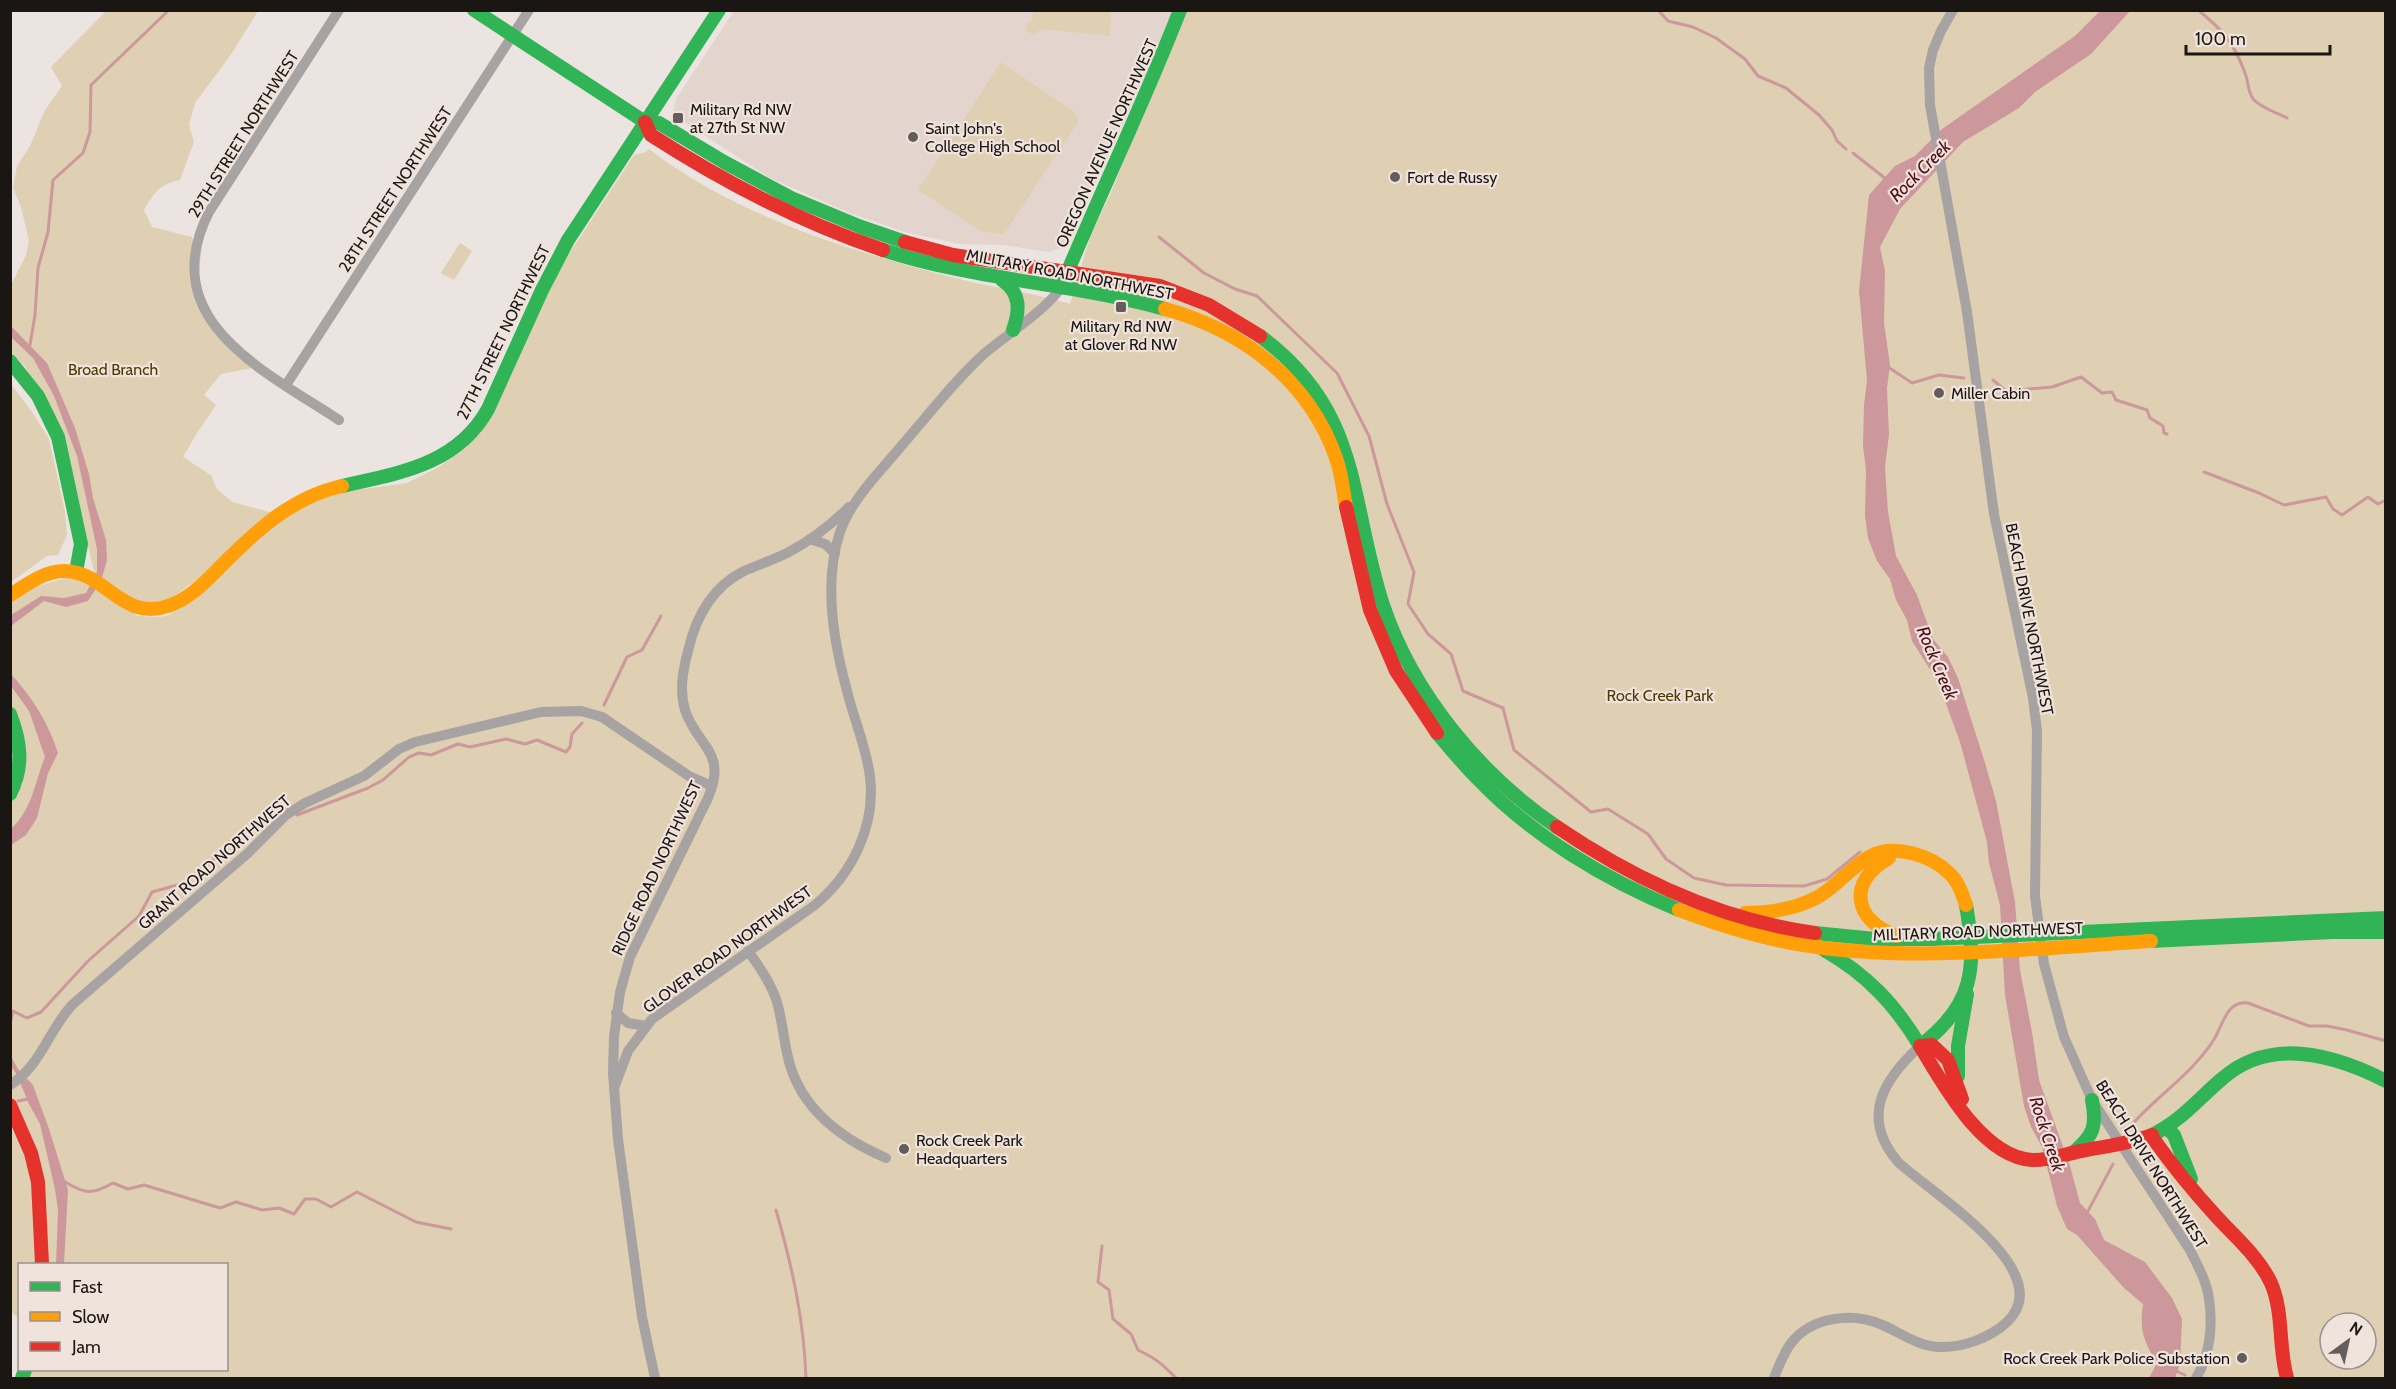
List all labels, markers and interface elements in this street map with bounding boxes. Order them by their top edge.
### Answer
scale bar [2186,18,2330,56]
text: 100 m [2195,28,2246,50]
street label: OREGON AVENUE NORTHWEST [1052,36,1161,250]
street label: 29TH STREET NORTHWEST [184,47,303,221]
place label: Military Rd NW at 27th St NW [690,100,792,137]
street label: 28TH STREET NORTHWEST [335,103,456,276]
marker: Military Rd NW at 27th St NW [671,111,685,125]
place label: Saint John's College High School [925,119,1061,156]
marker: Saint John's College High School [906,130,920,144]
water label: Rock Creek [1885,135,1956,206]
place label: Fort de Russy [1407,168,1497,187]
marker: Fort de Russy [1388,170,1402,184]
street label: 27TH STREET NORTHWEST [453,241,554,423]
street label: MILITARY ROAD NORTHWEST [965,245,1175,304]
marker: Military Rd NW at Glover Rd NW [1114,300,1128,314]
place label: Military Rd NW at Glover Rd NW [1065,317,1178,354]
park label: Broad Branch [68,360,158,379]
place label: Miller Cabin [1951,384,2030,403]
marker: Miller Cabin [1932,386,1946,400]
street label: BEACH DRIVE NORTHWEST [2002,521,2058,717]
water label: Rock Creek [1912,623,1963,704]
park label: Rock Creek Park [1607,686,1714,705]
street label: RIDGE ROAD NORTHWEST [608,778,705,958]
street label: GRANT ROAD NORTHWEST [134,791,295,934]
street label: GLOVER ROAD NORTHWEST [639,881,816,1017]
street label: MILITARY ROAD NORTHWEST [1873,918,2084,945]
street label: BEACH DRIVE NORTHWEST [2092,1076,2212,1252]
water label: Rock Creek [2025,1094,2070,1176]
place label: Rock Creek Park Headquarters [916,1131,1024,1168]
marker: Rock Creek Park Headquarters [897,1142,911,1156]
legend [18,1263,228,1371]
text: Fast [72,1276,103,1298]
text: Slow [72,1306,109,1328]
north arrow [2318,1311,2378,1371]
text: N [2346,1318,2366,1340]
text: Jam [71,1336,101,1358]
place label: Rock Creek Park Police Substation [2003,1349,2230,1368]
marker: Rock Creek Park Police Substation [2235,1351,2249,1365]

